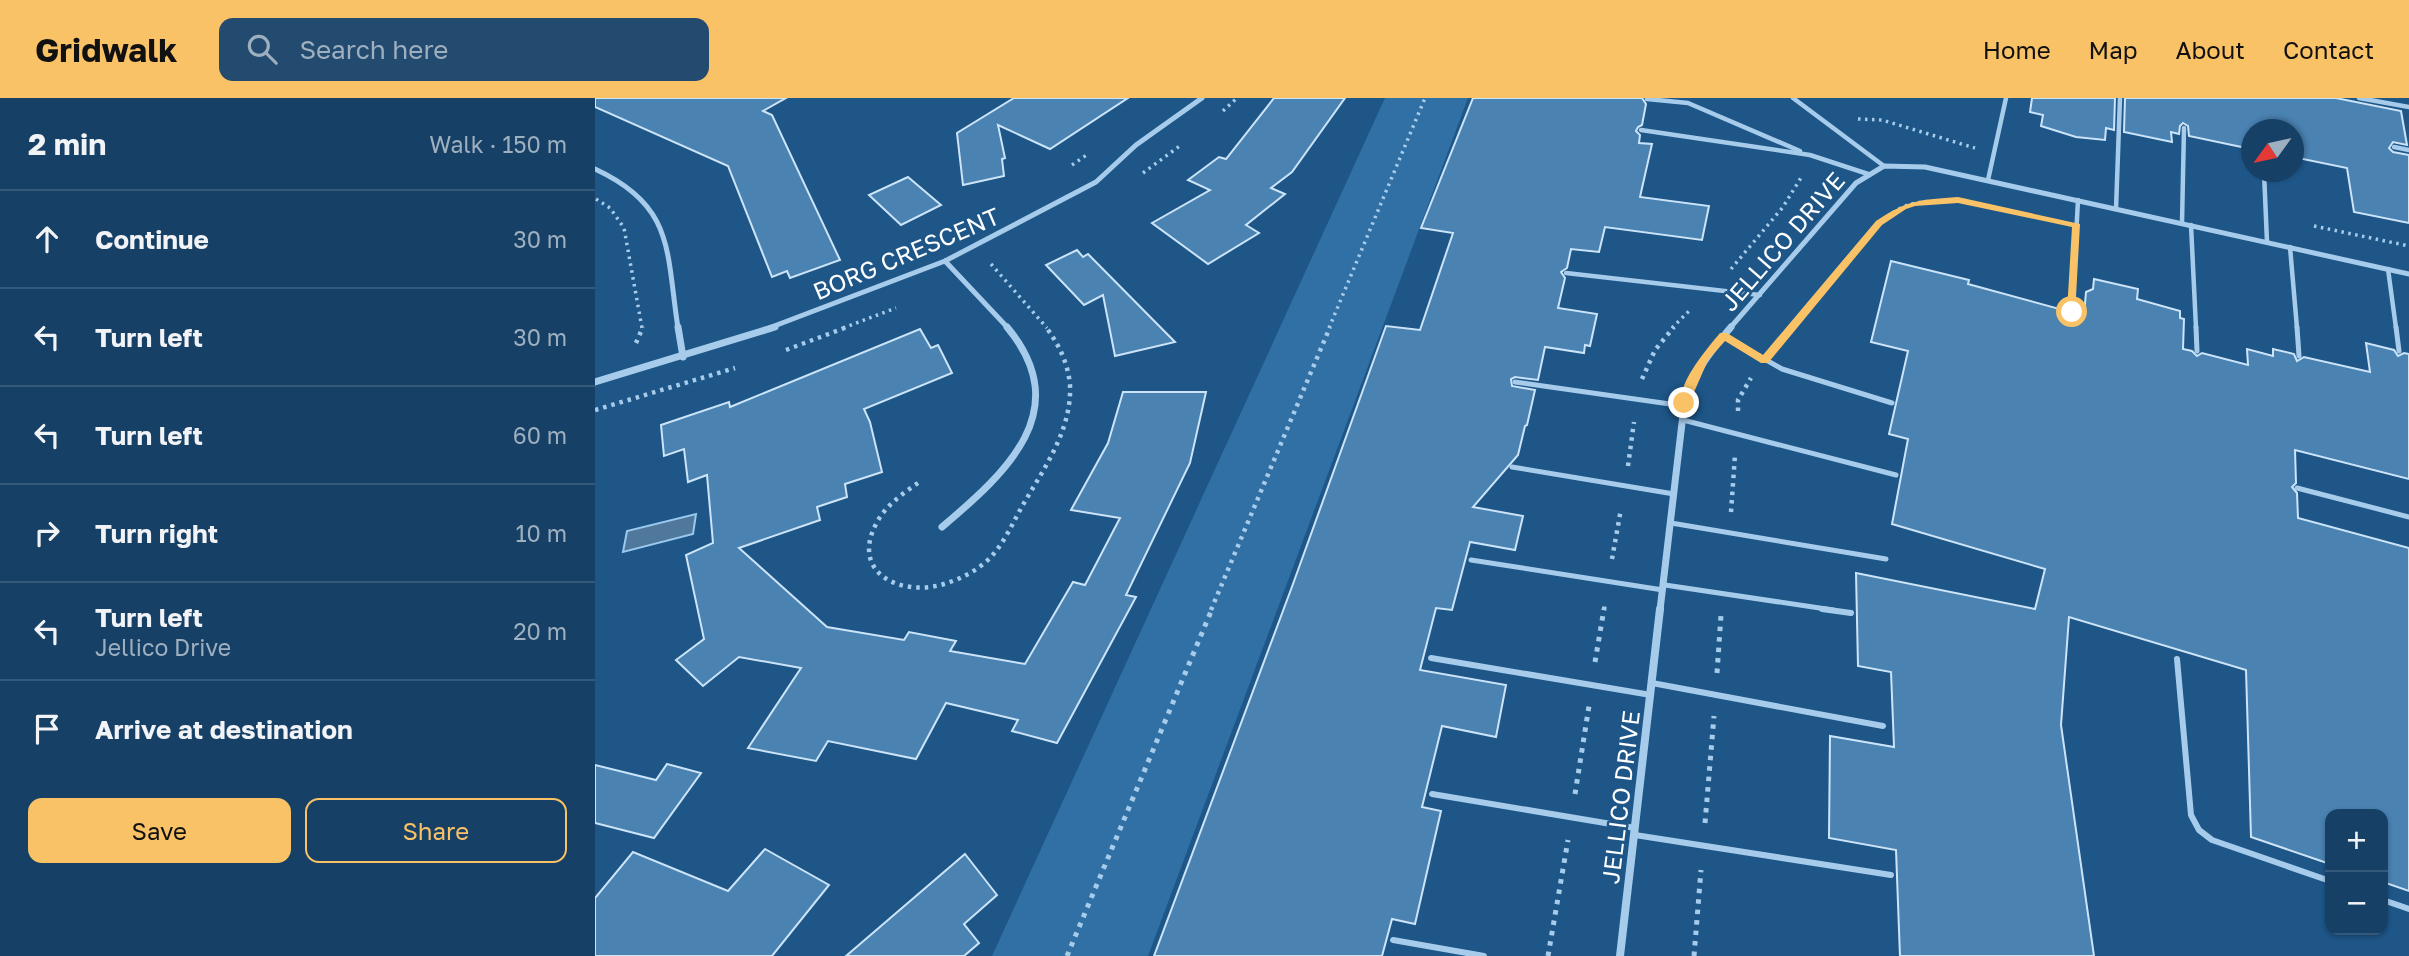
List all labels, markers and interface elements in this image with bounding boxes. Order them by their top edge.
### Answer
search box [219,18,709,81]
text: Gridwalk [35,30,177,69]
icon: search [243,30,281,68]
text: Search here [299,34,448,65]
text: Home [1983,35,2051,64]
text: Map [2089,35,2138,64]
text: About [2176,35,2245,64]
text: Contact [2283,35,2374,64]
north arrow [2241,119,2304,182]
text: 2 min [28,126,106,162]
text: Walk · 150 m [429,130,567,158]
street label: JELLICO DRIVE [1714,166,1850,316]
street label: BORG CRESCENT [808,201,1004,305]
icon: ahead [28,220,66,258]
text: Continue [95,224,209,255]
text: 30 m [513,225,567,253]
route start [2056,296,2087,327]
icon: left [28,318,66,356]
text: Turn left [95,322,203,353]
text: 30 m [513,323,567,351]
route end [1668,387,1699,418]
icon: left [28,416,66,454]
text: Turn left [95,420,203,451]
text: 60 m [513,421,567,449]
icon: right [28,514,66,552]
text: Turn right [95,518,218,549]
text: 10 m [515,519,567,547]
text: Turn left [95,602,203,633]
icon: left [28,612,66,650]
text: 20 m [513,617,567,645]
text: Jellico Drive [95,633,231,661]
street label: JELLICO DRIVE [1595,709,1645,885]
icon: arrive [28,710,66,748]
text: Arrive at destination [95,714,353,745]
button: Save [28,798,291,863]
button: Share [305,798,567,863]
map controls [2325,809,2388,935]
button: + [2325,809,2388,872]
button: − [2325,872,2388,935]

